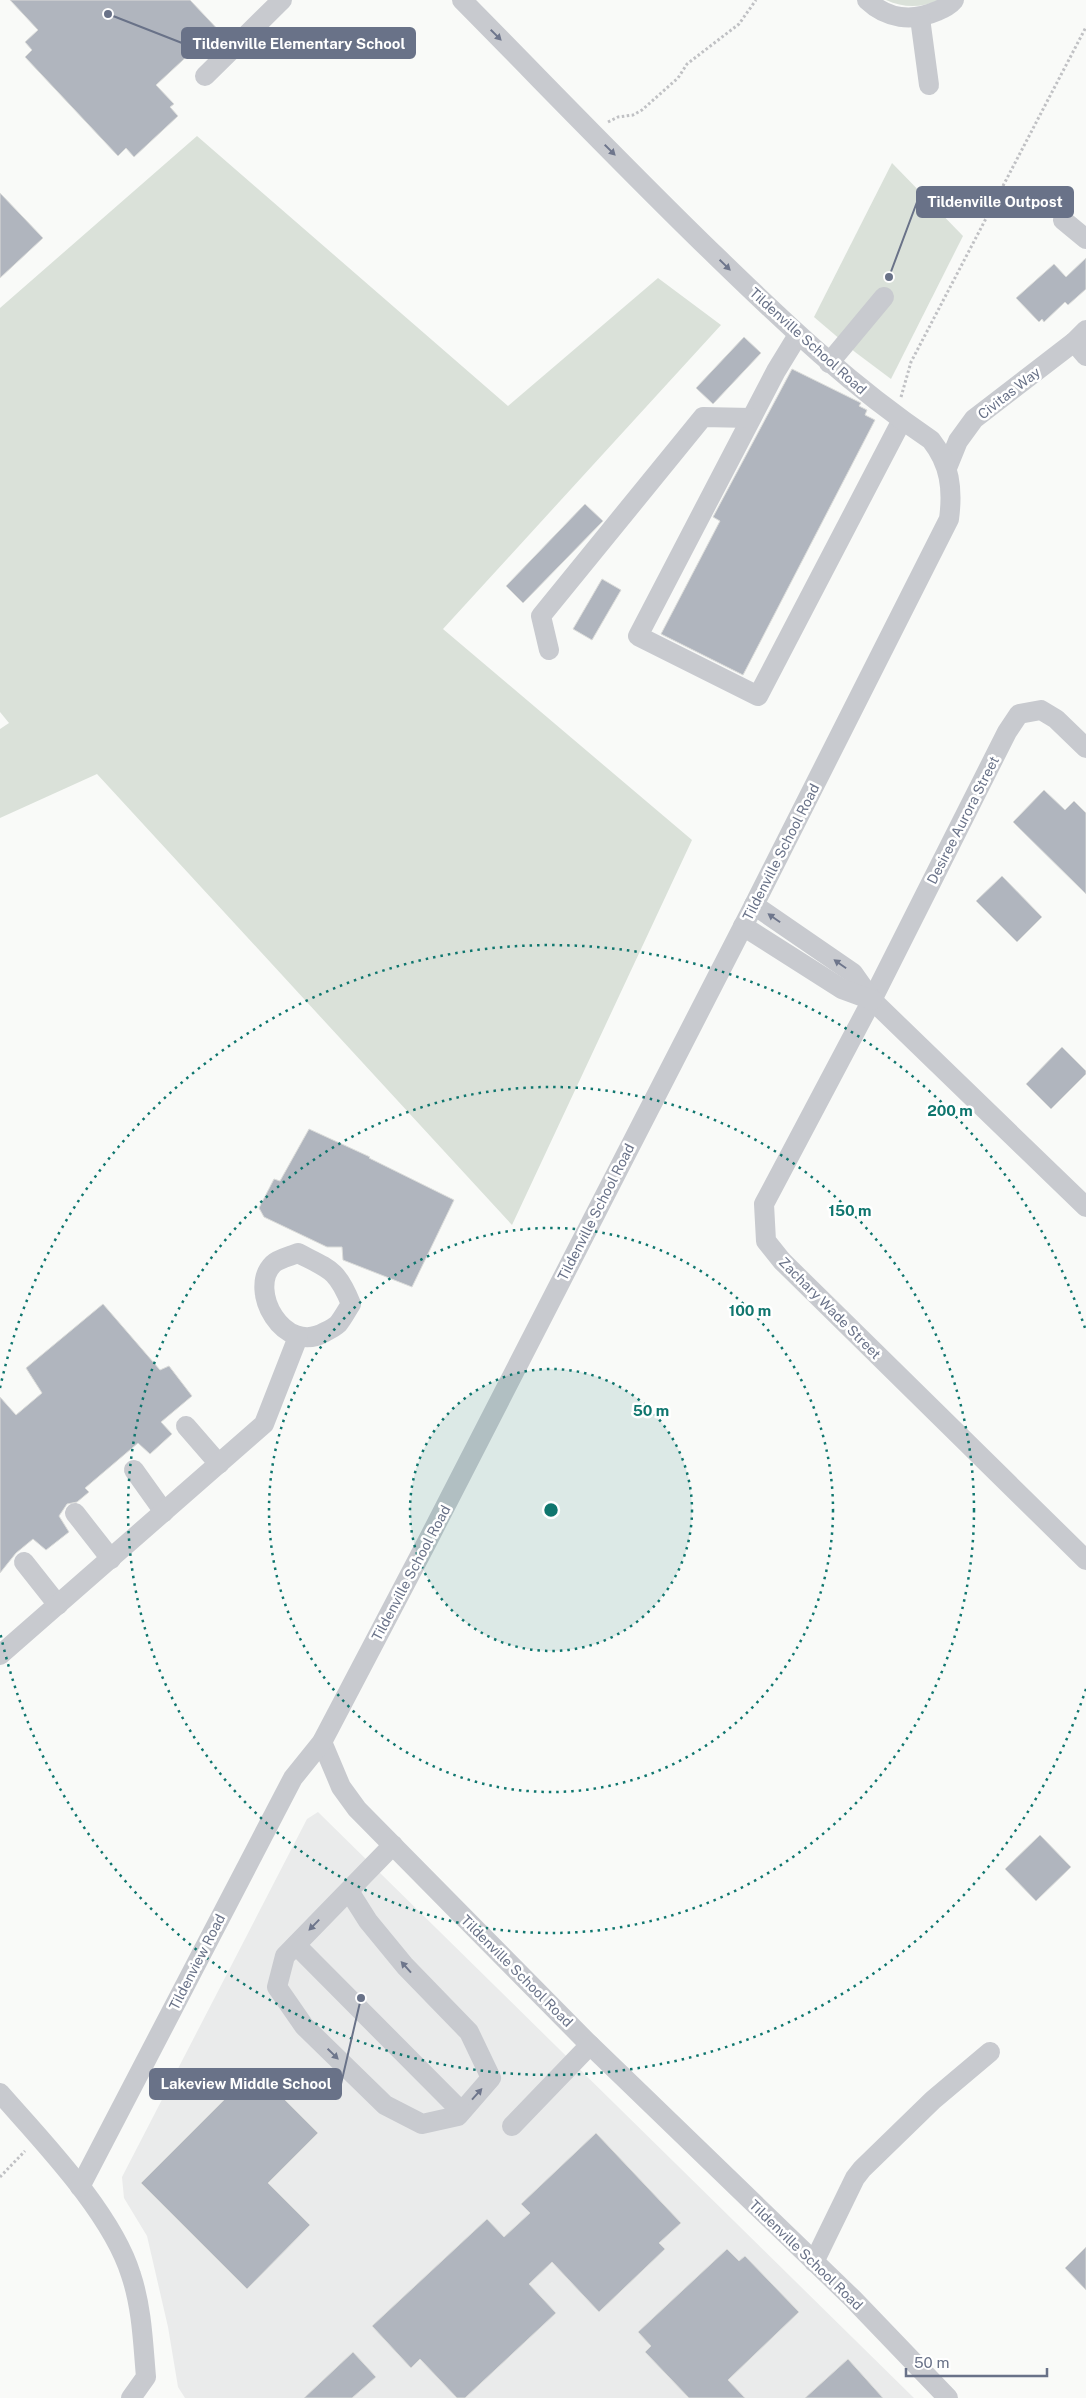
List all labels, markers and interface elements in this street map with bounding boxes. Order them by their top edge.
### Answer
callout: Tildenville Elementary School [182,28,415,58]
one-way arrow [490,28,502,40]
text: Tildenville Elementary School [193,35,405,52]
one-way arrow [604,144,616,156]
callout: Tildenville Outpost [917,187,1073,217]
text: Tildenville Outpost [927,193,1063,210]
one-way arrow [719,259,731,271]
street label: Tildenville School Road [746,284,870,398]
street label: Civitas Way [975,363,1044,422]
street label: Desiree Aurora Street [924,753,1002,887]
street label: Tildenville School Road [740,781,822,923]
one-way arrow [767,914,781,923]
one-way arrow [833,959,847,969]
text: 200 m [927,1102,973,1119]
street label: Tildenville School Road [555,1141,637,1283]
text: 150 m [828,1202,872,1219]
street label: Zachary Wade Street [776,1254,884,1362]
text: 100 m [729,1302,771,1319]
text: 50 m [633,1402,669,1419]
centre of rings [542,1501,560,1519]
street label: Tildenville School Road [368,1502,454,1644]
street label: Tildenview Road [166,1911,228,2013]
street label: Tildenville School Road [458,1912,576,2030]
one-way arrow [308,1919,320,1931]
one-way arrow [400,1961,412,1973]
one-way arrow [327,2048,339,2060]
callout: Lakeview Middle School [150,2069,341,2099]
text: Lakeview Middle School [160,2075,332,2092]
one-way arrow [471,2087,482,2100]
street label: Tildenville School Road [746,2197,866,2313]
scale bar [906,2346,1047,2378]
text: 50 m [914,2354,949,2371]

